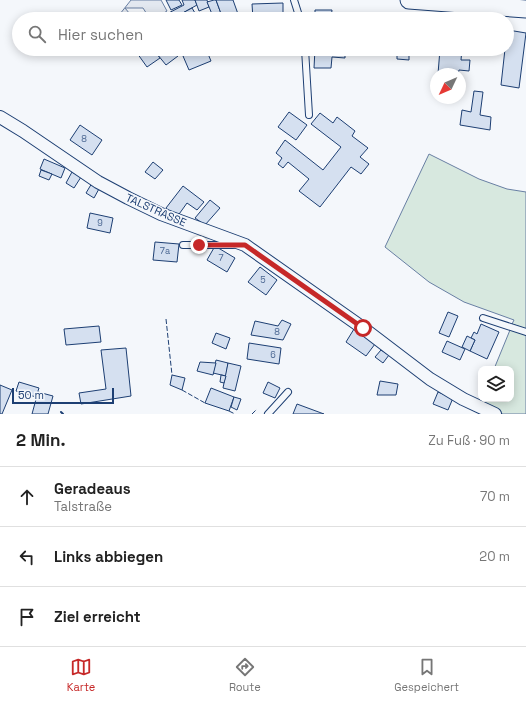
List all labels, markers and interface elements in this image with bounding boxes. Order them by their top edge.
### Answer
search box [12,12,514,56]
icon: search [26,23,48,45]
text: Hier suchen [58,25,143,44]
north arrow [430,68,466,104]
house number: 8 [81,133,87,145]
street label: TALSTRASSE [123,190,189,230]
house number: 9 [97,217,103,229]
route end [190,236,208,254]
house number: 7a [160,245,170,257]
house number: 7 [218,252,224,264]
house number: 5 [260,274,266,286]
route start [354,319,372,337]
house number: 8 [274,326,280,338]
house number: 6 [270,349,276,361]
map controls [478,366,514,402]
button: layers [478,366,514,402]
scale bar [12,386,114,405]
text: 50 m [18,388,44,402]
text: 2 Min. [16,429,65,451]
text: Zu Fuß · 90 m [428,432,510,449]
text: Geradeaus [54,479,131,498]
icon: ahead [16,486,38,508]
text: 70 m [480,488,510,505]
text: Talstraße [54,498,112,515]
icon: left [16,546,38,568]
text: Links abbiegen [54,547,163,566]
text: 20 m [479,548,510,565]
icon: arrive [16,606,38,628]
text: Ziel erreicht [54,607,141,626]
tab: Karte [67,656,95,694]
tab: Route [229,656,261,694]
tab: Gespeichert [394,656,459,694]

